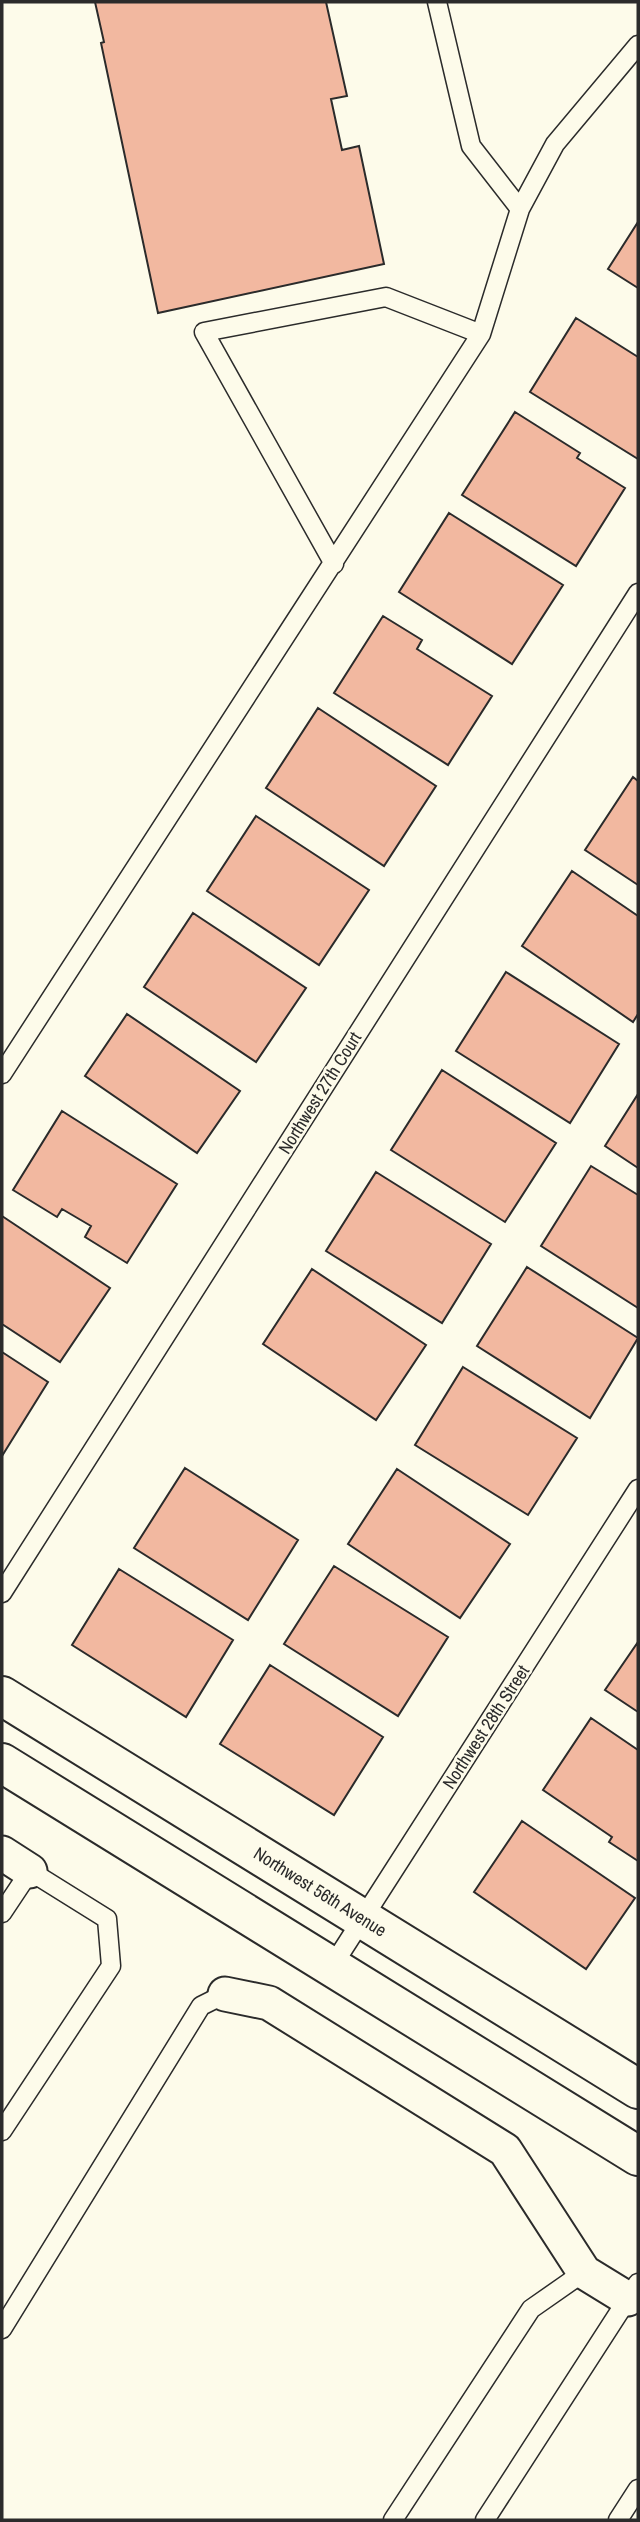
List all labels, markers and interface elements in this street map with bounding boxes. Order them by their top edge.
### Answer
street label: Northwest 27th Court [272,1027,367,1158]
street label: Northwest 28th Street [436,1660,535,1793]
street label: Northwest 56th Avenue [249,1841,391,1943]

